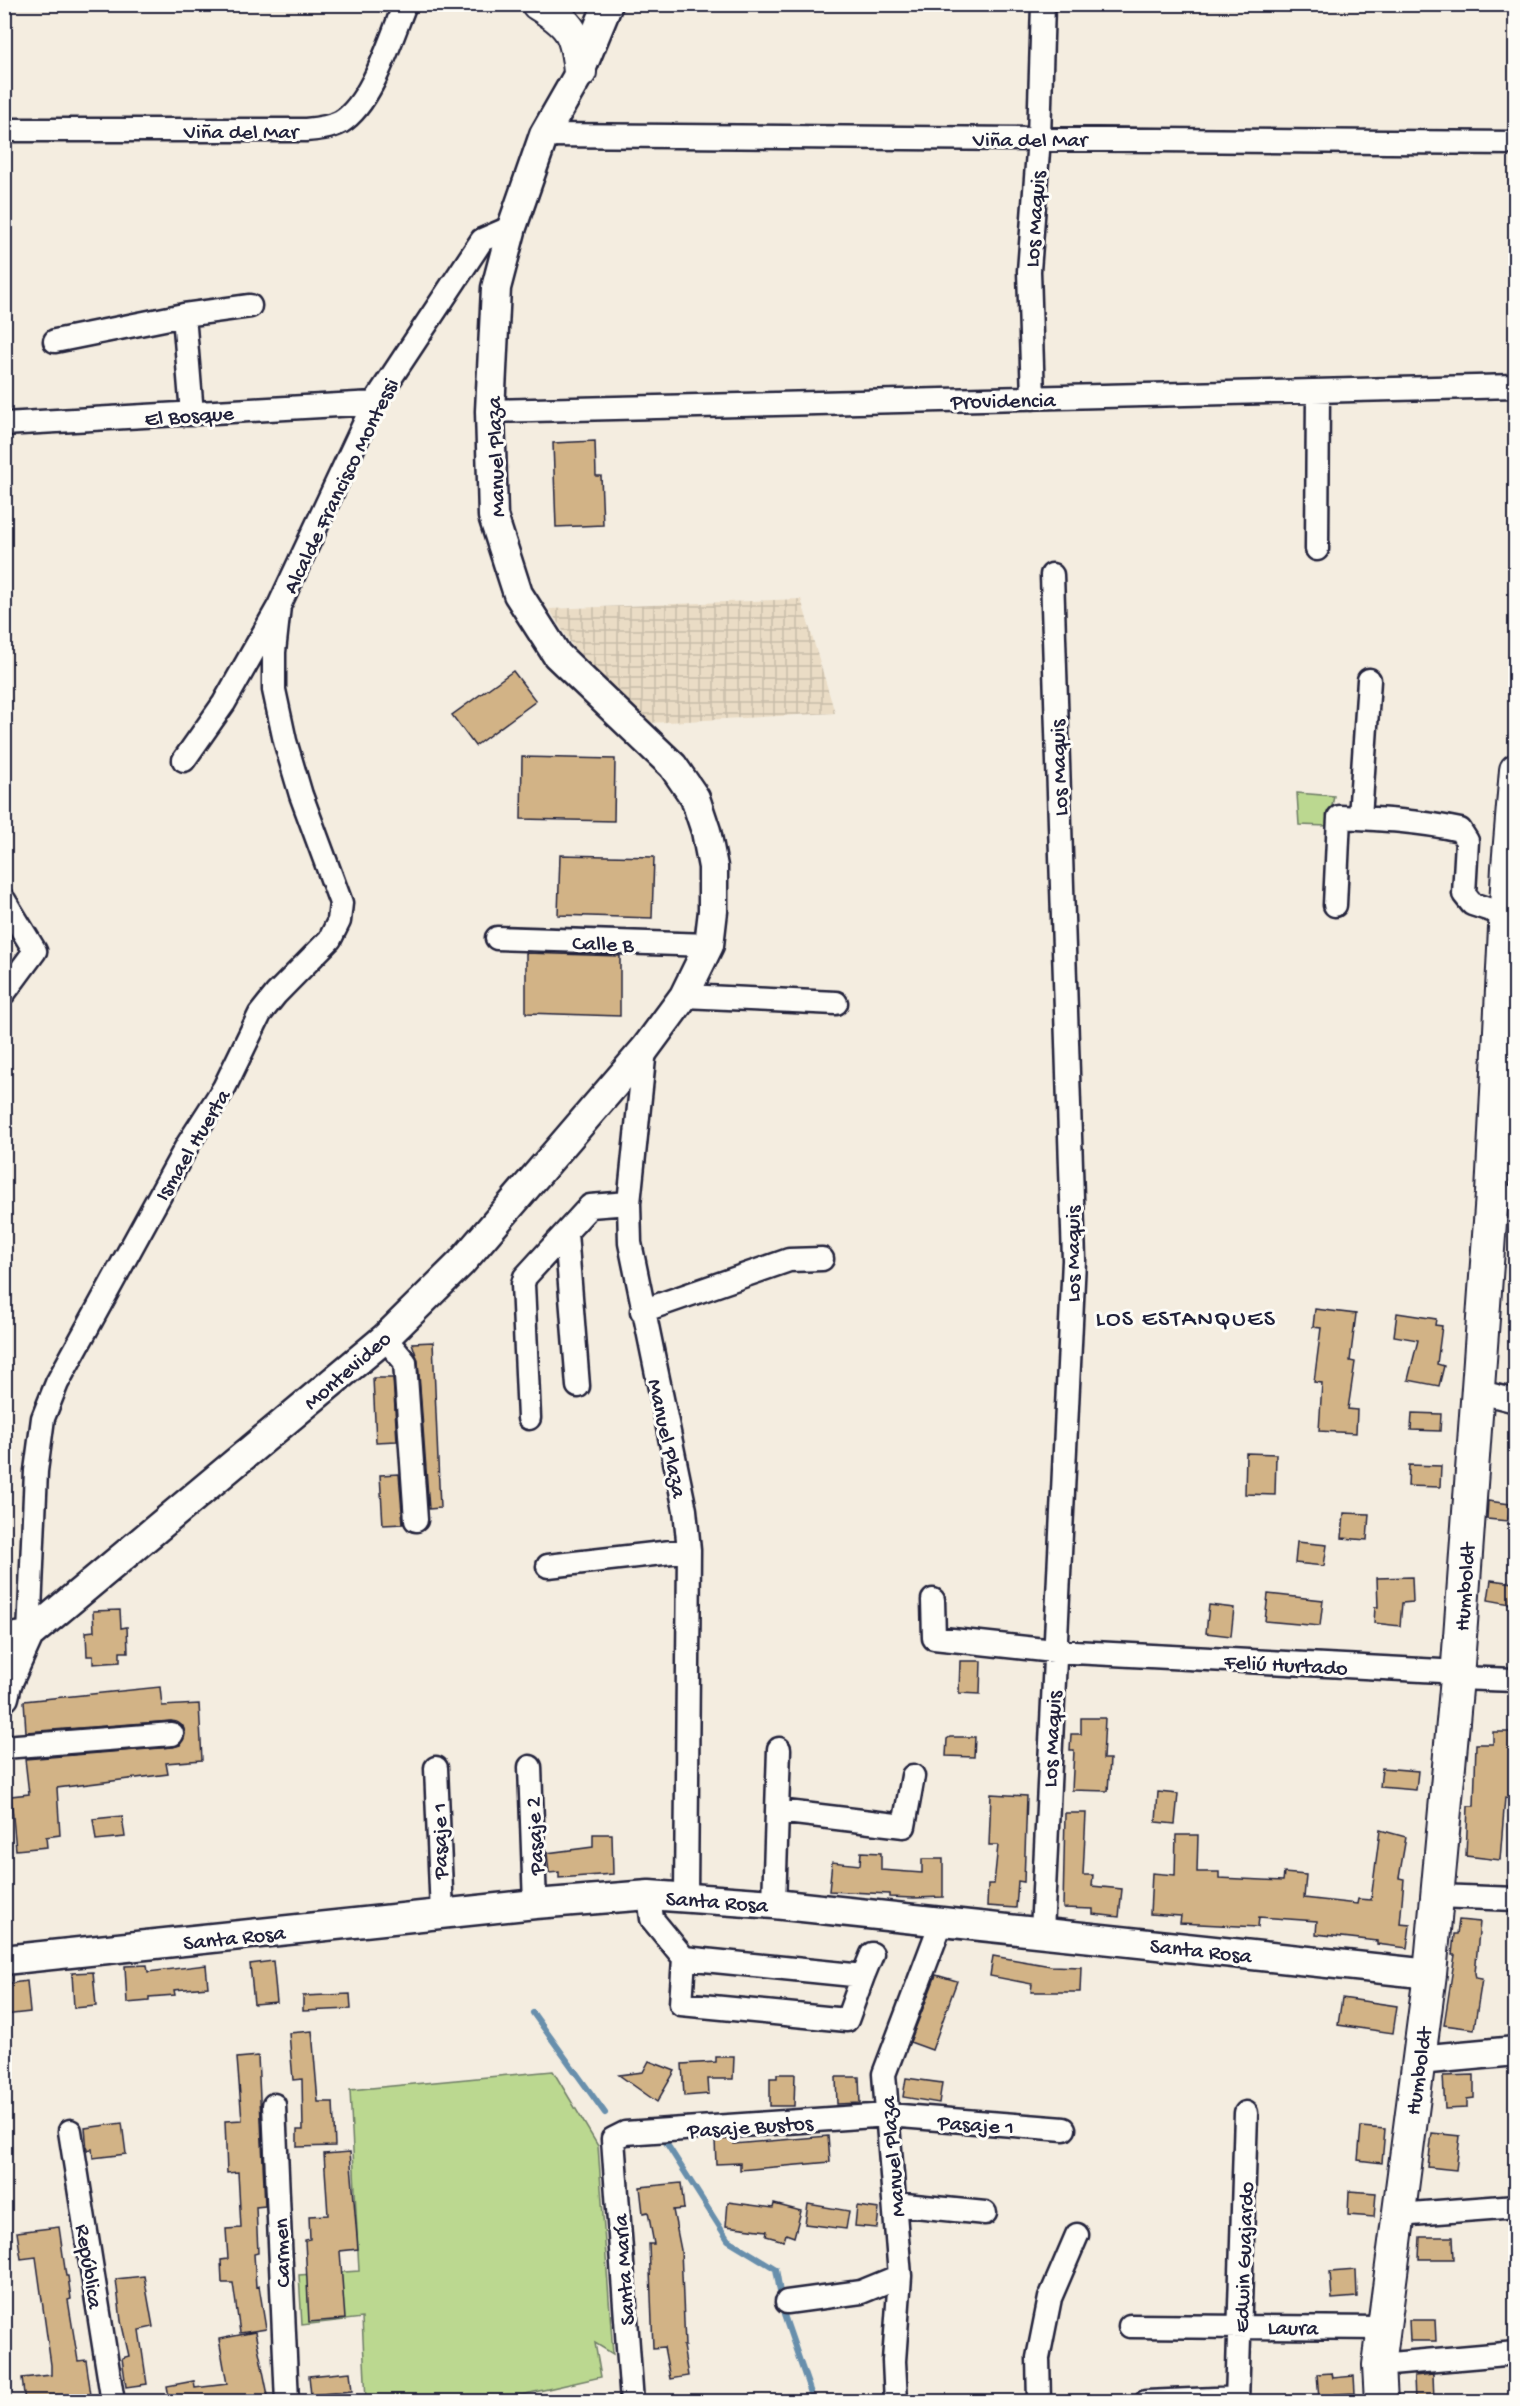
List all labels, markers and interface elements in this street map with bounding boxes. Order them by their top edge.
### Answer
street label: Viña del Mar [183,121,300,147]
street label: Viña del Mar [972,129,1089,155]
street label: Los Maquis [1021,169,1053,268]
street label: Alcalde Francisco Montessi [279,375,406,599]
street label: Providencia [949,389,1057,417]
street label: Manuel Plaza [483,395,513,518]
street label: El Bosque [144,402,235,434]
street label: Los Maquis [1046,718,1076,817]
street label: Calle B [572,932,635,960]
street label: Ismael Huerta [151,1085,238,1207]
street label: Los Maquis [1062,1205,1088,1302]
district label: LOS ESTANQUES [1096,1306,1276,1335]
street label: Montevideo [299,1327,398,1417]
street label: Manuel Plaza [640,1377,691,1501]
street label: Humboldt [1451,1540,1483,1632]
street label: Feliú Hurtado [1222,1651,1348,1683]
street label: Los Maquis [1038,1689,1070,1788]
street label: Pasaje 2 [522,1796,552,1877]
street label: Pasaje 1 [428,1802,456,1880]
street label: Santa Rosa [665,1887,770,1921]
street label: Santa Rosa [182,1922,288,1958]
street label: Santa Rosa [1148,1935,1254,1971]
street label: Humboldt [1402,2024,1440,2117]
street label: Manuel Plaza [877,2095,913,2218]
street label: Pasaje 1 [936,2111,1015,2143]
street label: Pasaje Bustos [686,2112,815,2146]
street label: Edwin Guajardo [1230,2181,1262,2333]
street label: Santa María [609,2212,643,2326]
street label: Carmen [270,2217,298,2288]
street label: República [68,2223,107,2311]
street label: Laura [1267,2317,1319,2343]

